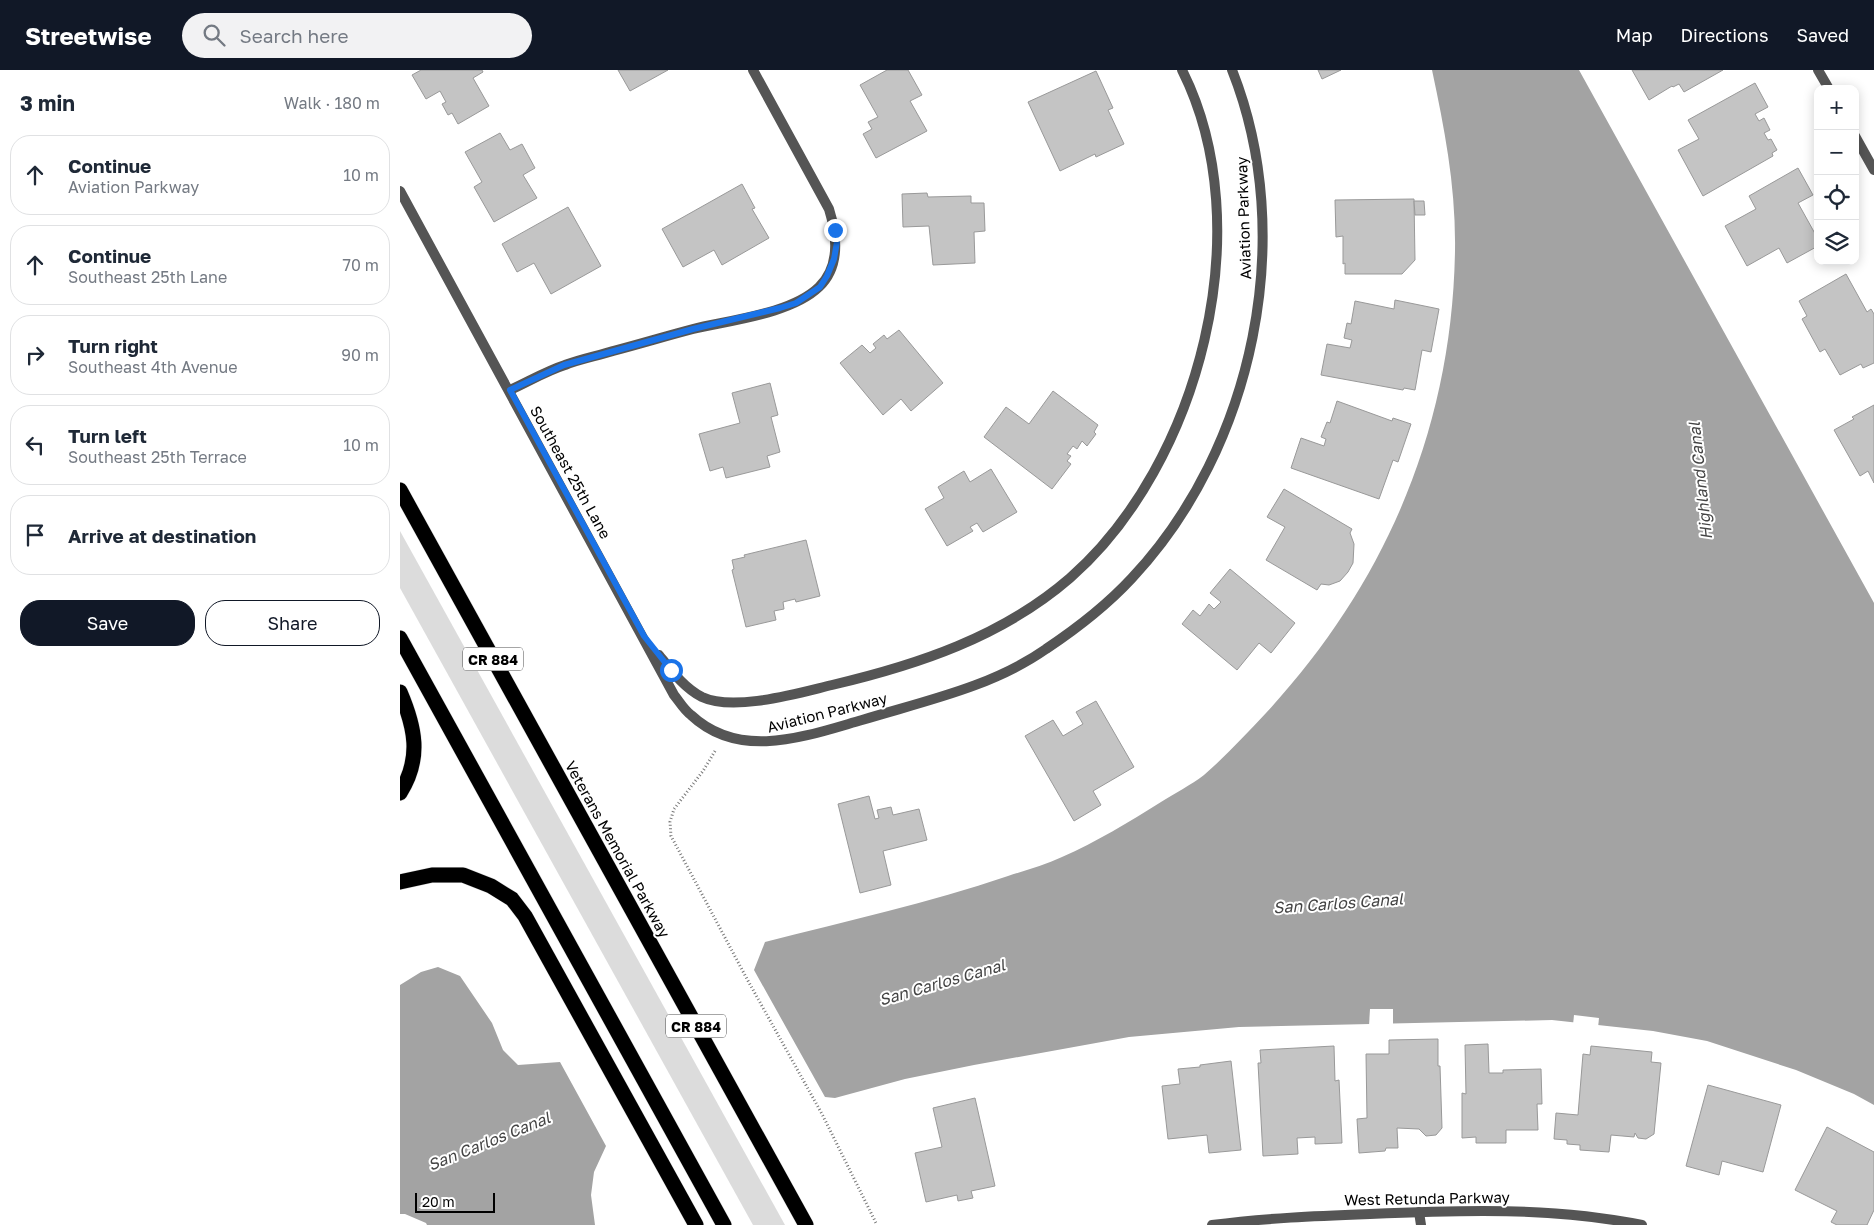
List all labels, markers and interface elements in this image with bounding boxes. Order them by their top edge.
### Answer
search box [182,13,532,58]
text: Streetwise [25,21,152,50]
icon: search [200,21,228,49]
text: Search here [240,24,348,47]
text: Map [1616,24,1652,46]
text: Directions [1680,24,1768,46]
text: Saved [1796,24,1849,46]
map controls [1814,85,1859,265]
button: + [1814,85,1859,130]
text: 3 min [20,90,75,116]
text: Walk · 180 m [284,93,380,113]
button: − [1814,130,1859,175]
text: Continue [68,154,151,177]
street label: Aviation Parkway [1232,156,1254,280]
icon: ahead [21,161,49,189]
text: 10 m [343,165,379,185]
button: locate [1814,175,1859,220]
text: Aviation Parkway [68,177,199,197]
route end [824,219,847,242]
button: layers [1814,220,1859,265]
text: Continue [68,244,151,267]
icon: ahead [21,251,49,279]
text: 70 m [342,255,379,275]
text: Southeast 25th Lane [68,267,227,287]
text: Turn right [68,334,158,357]
icon: right [21,341,49,369]
text: 90 m [341,345,379,365]
text: Southeast 4th Avenue [68,357,237,377]
street label: Southeast 25th Lane [527,402,615,542]
water label: Highland Canal [1684,420,1716,541]
text: Turn left [68,424,147,447]
icon: left [21,431,49,459]
text: 10 m [343,435,379,455]
text: Southeast 25th Terrace [68,447,247,467]
icon: arrive [21,521,49,549]
text: Arrive at destination [68,524,256,547]
button: Save [20,600,195,646]
button: Share [205,600,380,646]
road number: CR 884 [463,648,523,670]
route start [660,659,683,682]
street label: Aviation Parkway [765,688,889,736]
street label: Veterans Memorial Parkway [562,757,675,941]
water label: San Carlos Canal [1272,888,1405,918]
water label: San Carlos Canal [877,954,1008,1010]
road number: CR 884 [666,1014,726,1038]
water label: San Carlos Canal [425,1107,554,1175]
street label: West Retunda Parkway [1344,1188,1511,1208]
scale bar [415,1190,495,1213]
text: 20 m [422,1193,455,1210]

